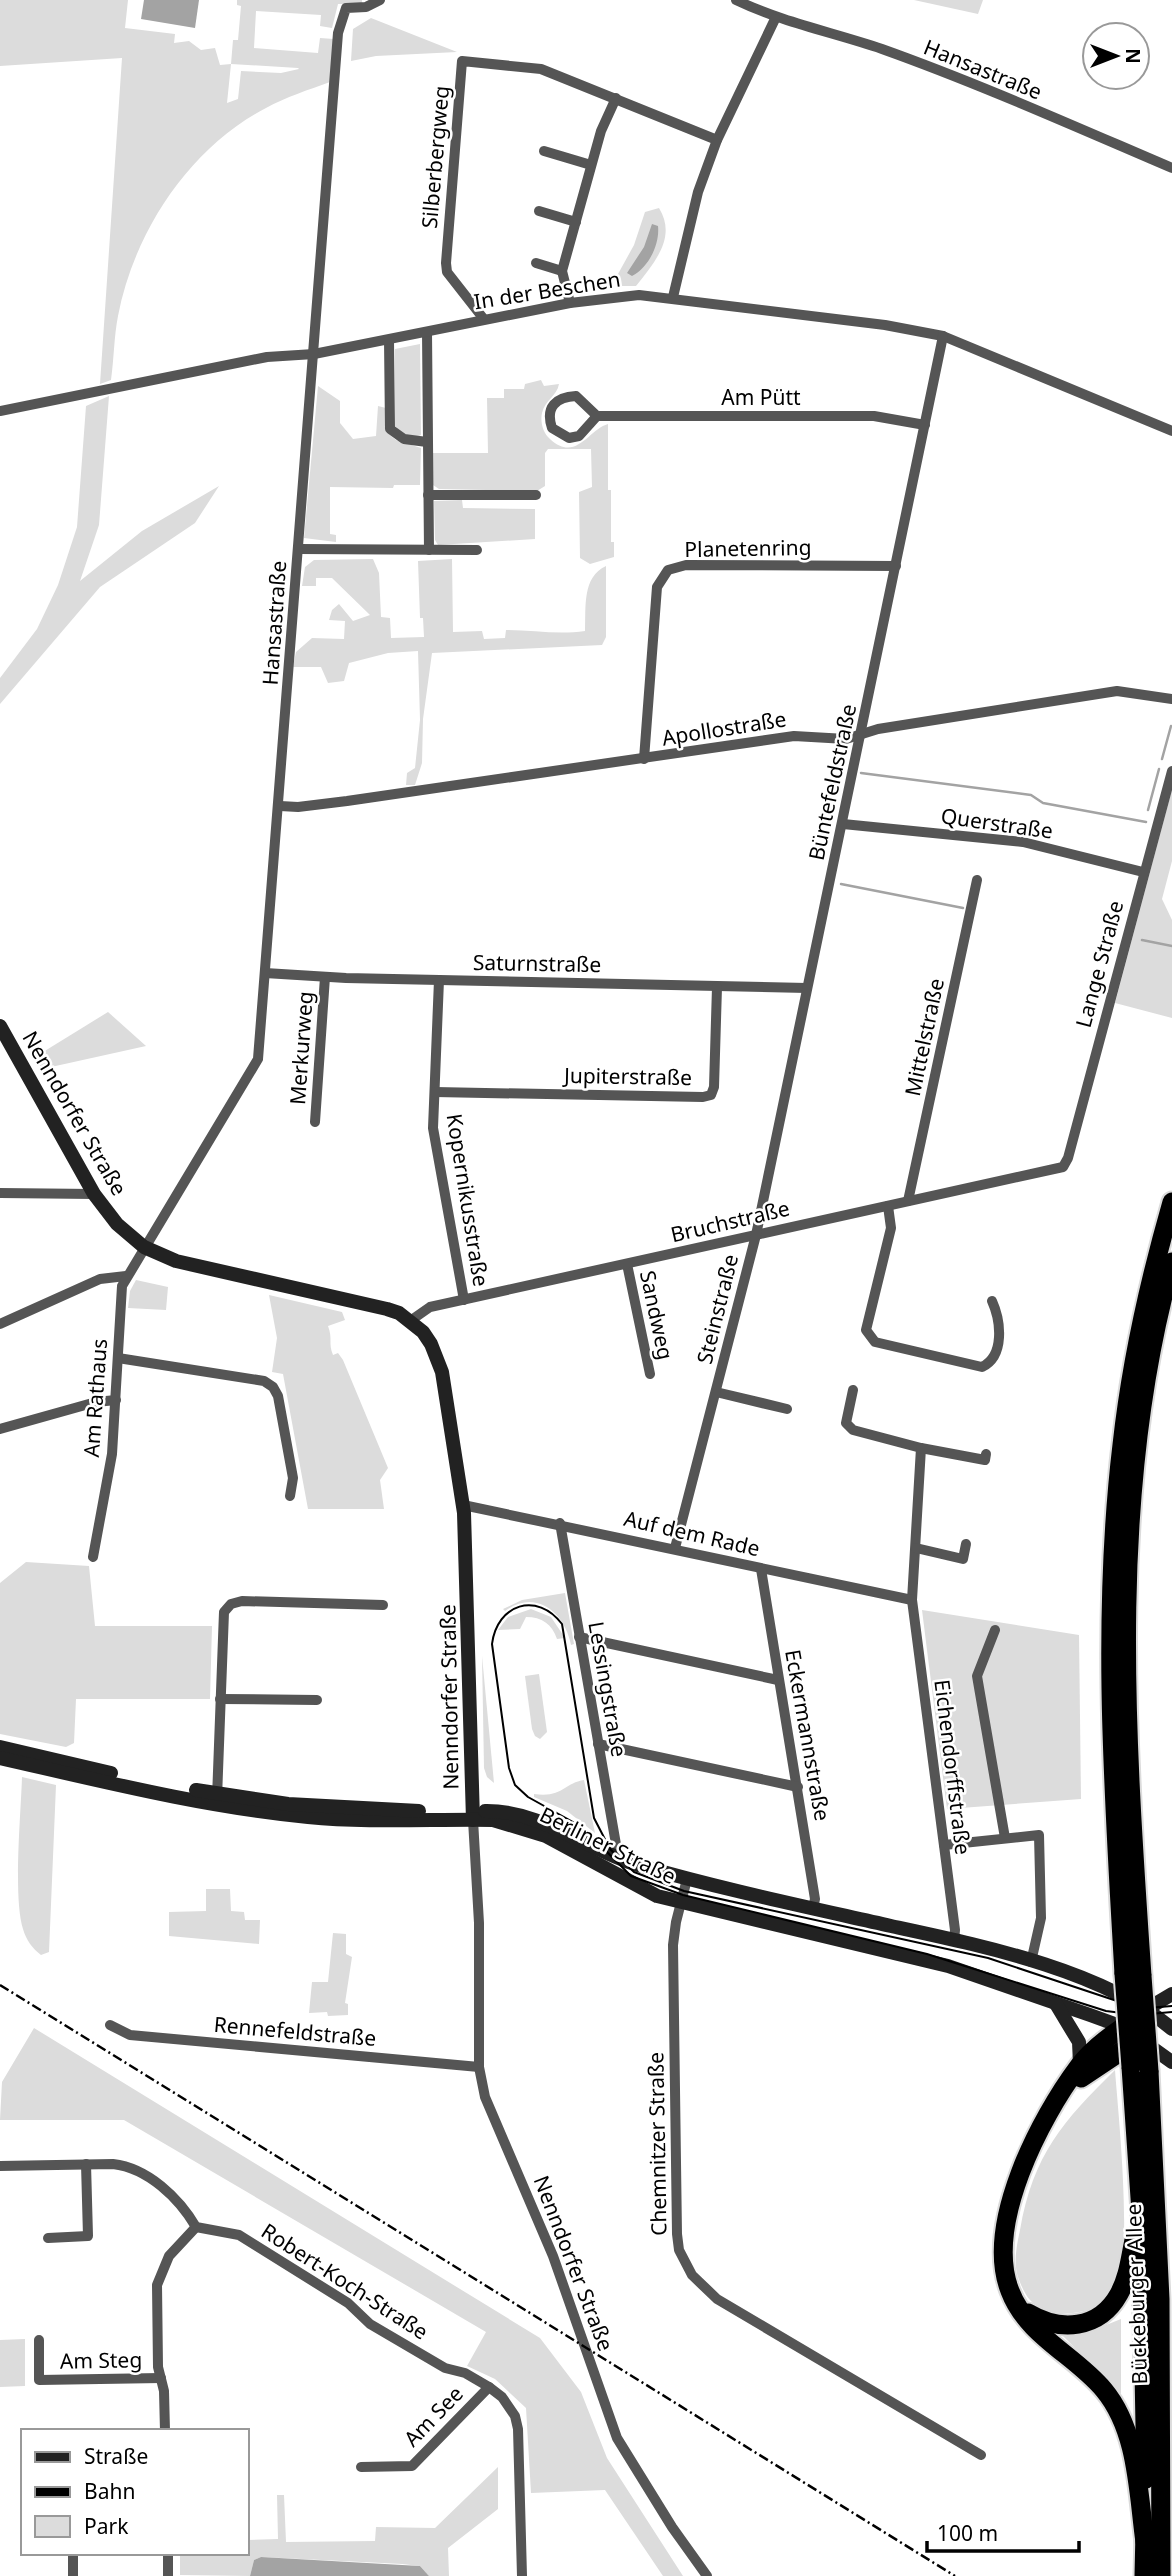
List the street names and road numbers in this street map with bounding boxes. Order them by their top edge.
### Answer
street label: Hansastraße [920,33,1046,105]
street label: Silberbergweg [415,84,455,230]
street label: In der Beschen [472,265,622,315]
street label: Am Pütt [721,383,801,411]
street label: Planetenring [684,533,812,563]
street label: Hansastraße [256,560,292,686]
street label: Büntefeldstraße [802,701,862,863]
street label: Apollostraße [660,704,788,752]
street label: Querstraße [939,801,1055,845]
street label: Lange Straße [1069,897,1129,1031]
street label: Saturnstraße [473,948,601,978]
street label: Mittelstraße [898,976,950,1098]
street label: Merkurweg [283,990,319,1106]
street label: Nenndorfer Straße [17,1026,133,1200]
street label: Jupiterstraße [562,1061,692,1091]
street label: Kopernikusstraße [441,1112,495,1288]
street label: Bruchstraße [668,1194,792,1248]
street label: Steinstraße [690,1251,744,1367]
street label: Sandweg [634,1268,680,1362]
street label: Am Rathaus [77,1338,113,1458]
street label: Auf dem Rade [621,1504,763,1562]
street label: Nenndorfer Straße [433,1604,465,1790]
street label: Lessingstraße [582,1619,634,1759]
street label: Eckermannstraße [779,1647,837,1823]
street label: Eichendorffstraße [928,1678,978,1856]
street label: Berliner Straße [535,1800,681,1890]
street label: Rennefeldstraße [213,2010,377,2052]
street label: Chemnitzer Straße [641,2052,673,2236]
street label: Nenndorfer Straße [528,2171,620,2355]
street label: Bückeburger Allee [1119,2203,1153,2385]
street label: Robert-Koch-Straße [256,2217,434,2345]
street label: Am Steg [60,2345,142,2375]
street label: Am See [397,2380,469,2452]

